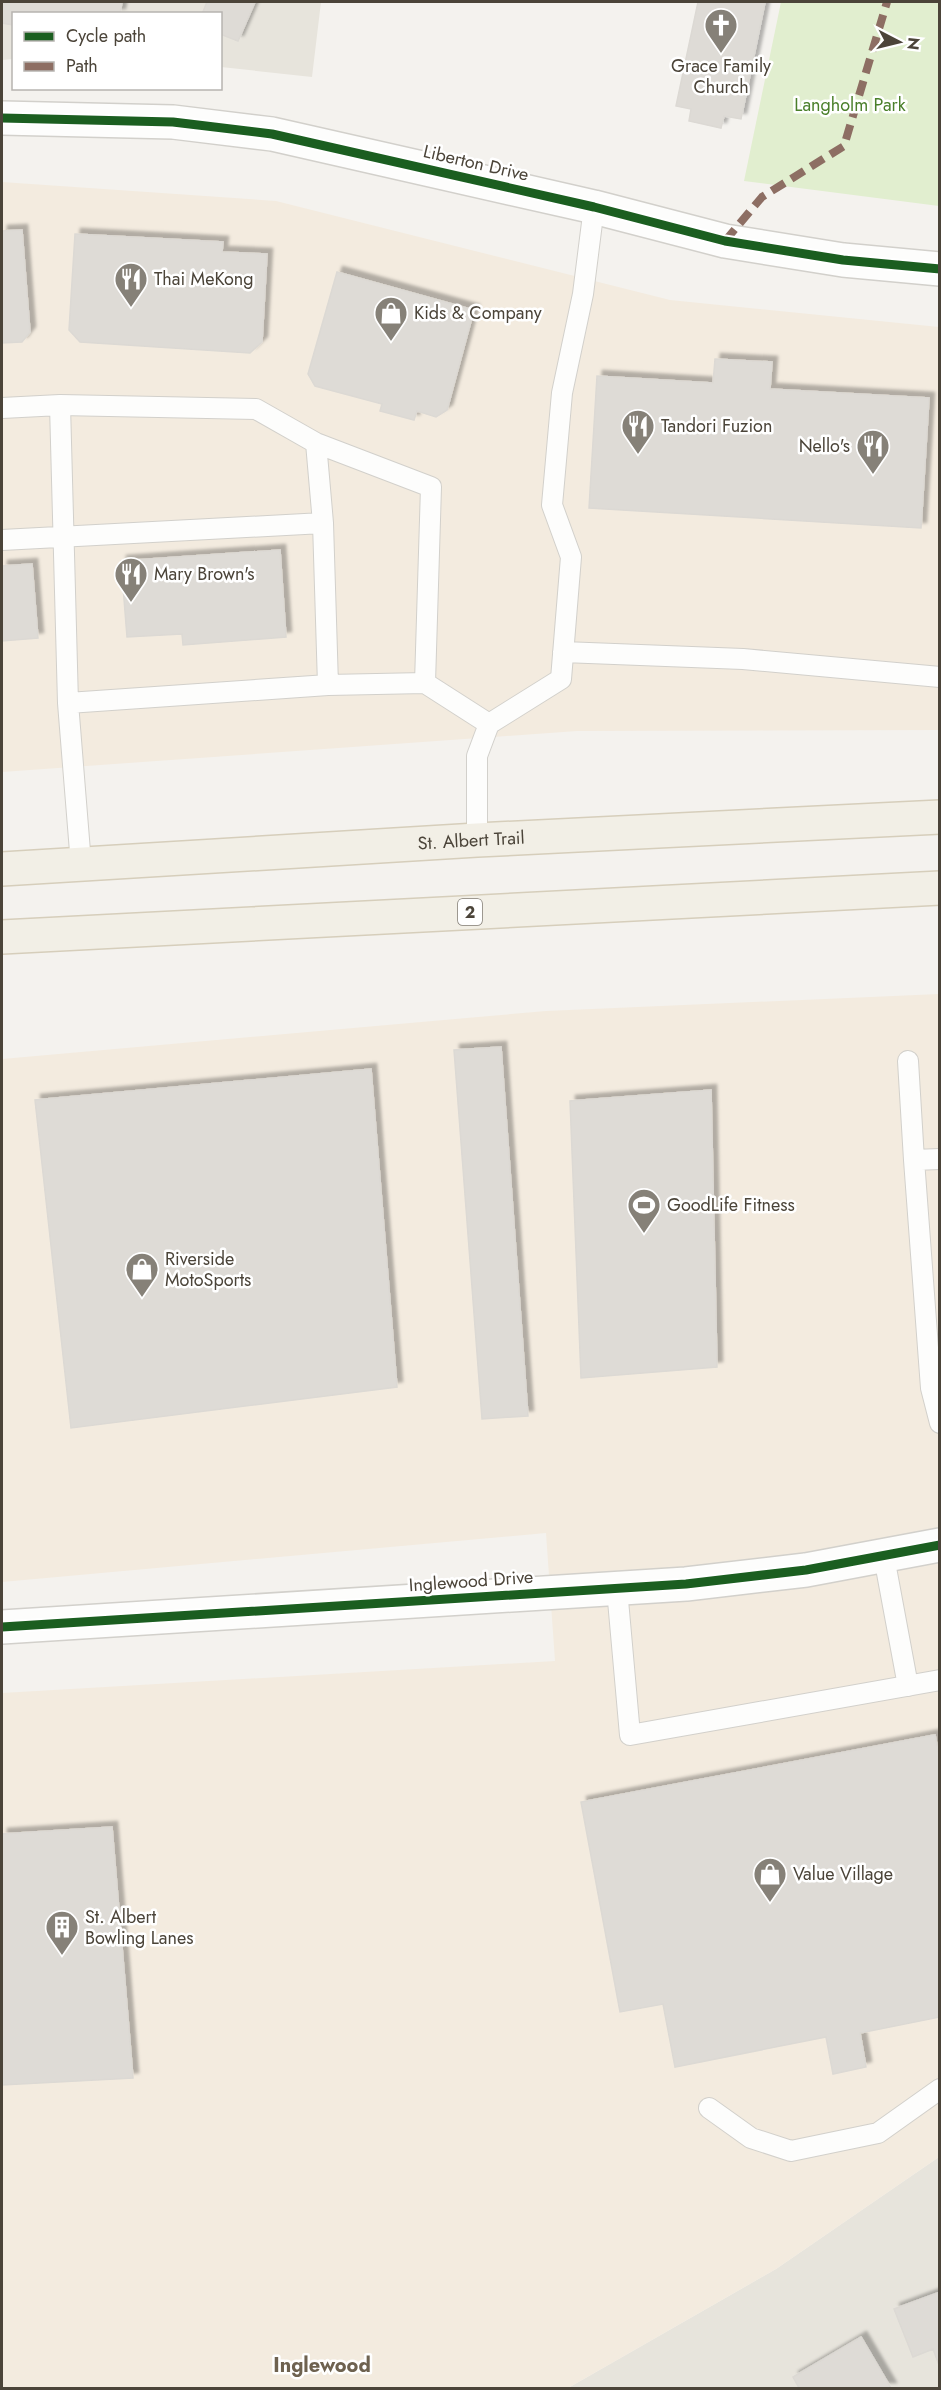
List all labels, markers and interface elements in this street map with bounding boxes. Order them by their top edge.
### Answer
church icon: Grace Family Church [703,7,739,54]
legend [12,12,222,90]
north arrow [869,12,929,72]
text: Cycle path [66,23,146,49]
text: N [901,36,926,51]
text: Path [66,53,98,79]
place label: Grace Family Church [671,53,771,100]
park label: Langholm Park [794,92,906,118]
street label: Liberton Drive [421,138,531,188]
restaurant icon: Thai MeKong [113,261,149,308]
place label: Thai MeKong [154,266,254,292]
shop icon: Kids & Company [373,295,409,342]
place label: Kids & Company [414,300,542,326]
restaurant icon: Tandori Fuzion [620,408,656,455]
place label: Tandori Fuzion [661,413,772,439]
restaurant icon: Nello's [855,428,891,475]
place label: Nello's [799,433,850,459]
restaurant icon: Mary Brown's [113,556,149,603]
place label: Mary Brown's [154,561,255,587]
street label: St. Albert Trail [417,825,525,857]
road number: 2 [458,899,482,925]
sports icon: GoodLife Fitness [626,1187,662,1234]
place label: GoodLife Fitness [667,1192,795,1218]
place label: Riverside MotoSports [165,1246,251,1293]
shop icon: Riverside MotoSports [124,1251,160,1298]
street label: Inglewood Drive [408,1564,534,1598]
shop icon: Value Village [752,1856,788,1903]
place label: Value Village [793,1861,893,1887]
place label: St. Albert Bowling Lanes [85,1904,194,1951]
building icon: St. Albert Bowling Lanes [44,1909,80,1956]
district label: Inglewood [273,2351,371,2380]

